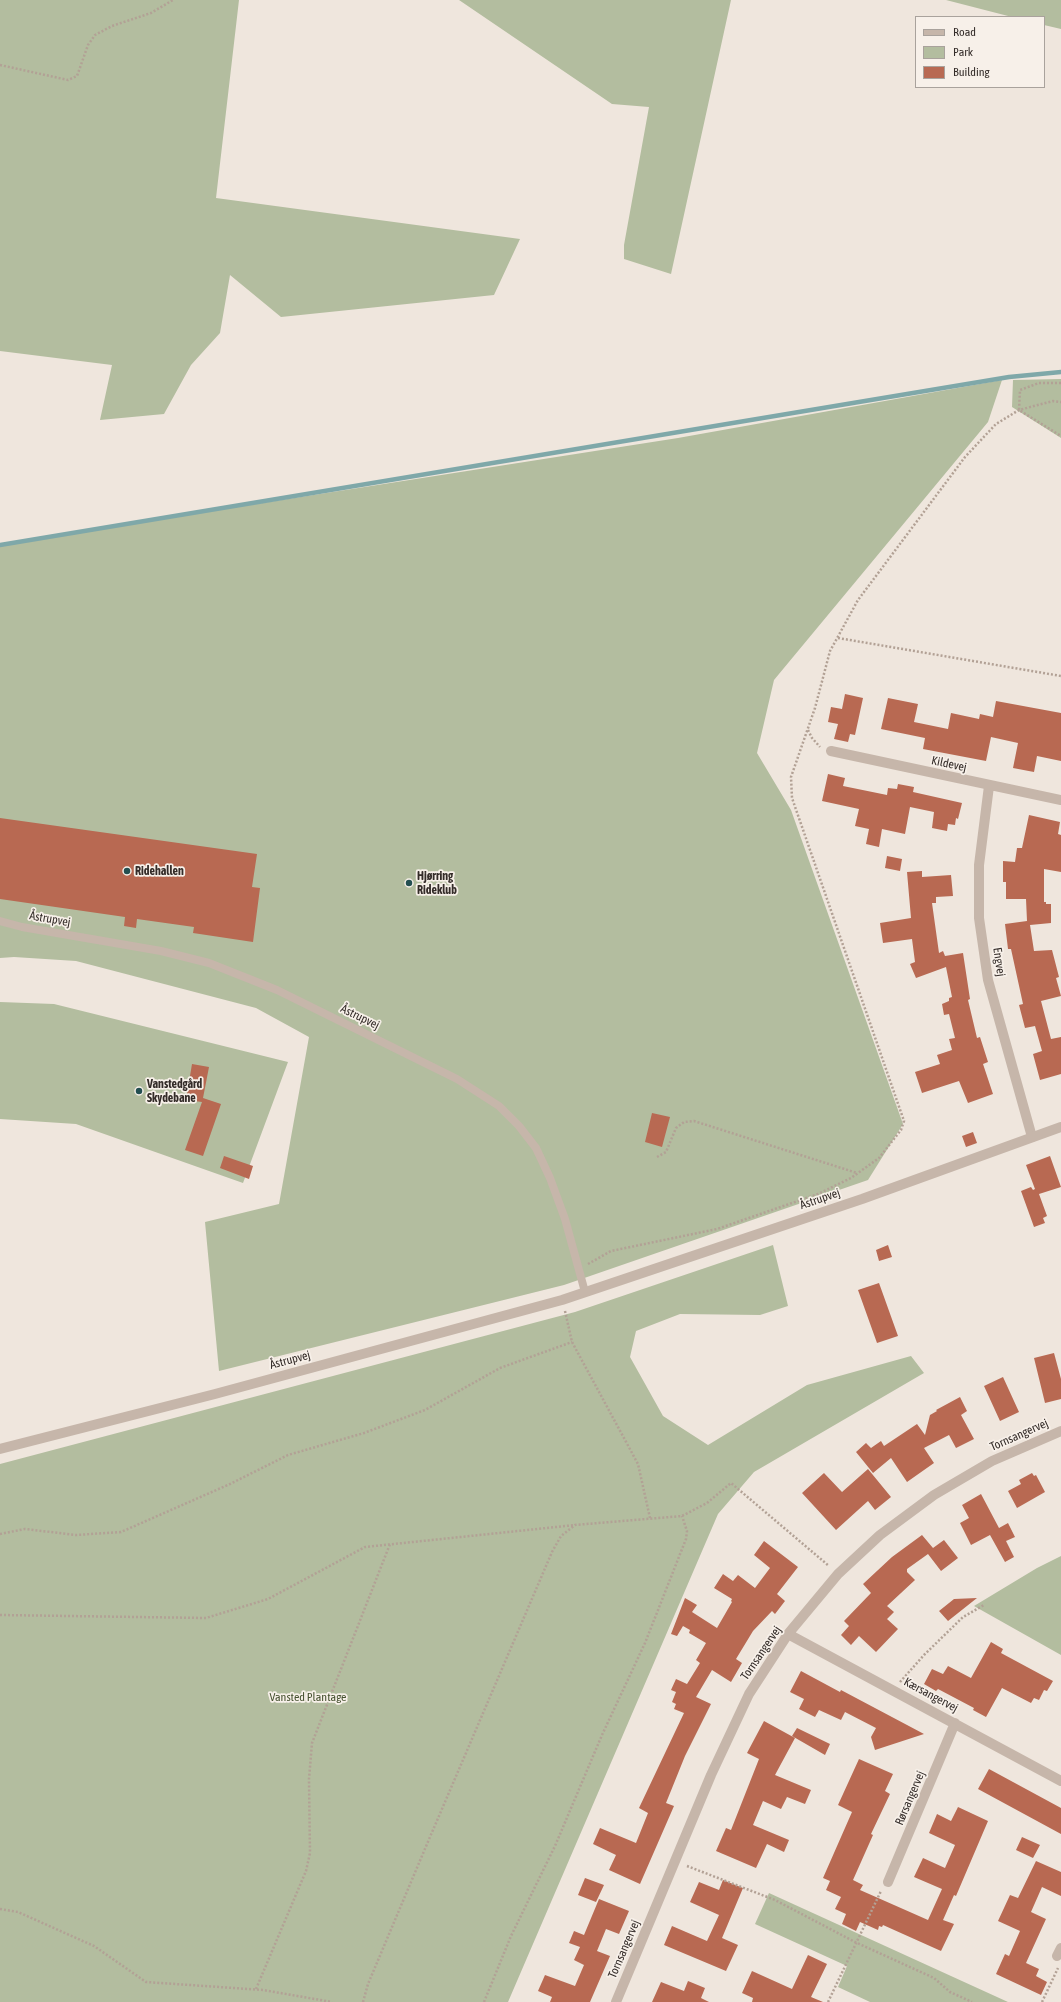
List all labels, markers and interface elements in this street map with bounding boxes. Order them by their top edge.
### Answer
legend [915,16,1045,88]
text: Road [953,25,976,39]
text: Park [953,45,973,59]
text: Building [953,65,990,79]
street label: Kildevej [930,753,968,775]
place label: Ridehallen [135,864,184,878]
marker: Ridehallen [122,866,132,876]
place label: Hjørring Rideklub [417,869,457,897]
marker: Hjørring Rideklub [404,878,414,888]
street label: Åstrupvej [28,908,72,930]
street label: Engvej [990,947,1008,977]
street label: Åstrupvej [338,1001,382,1033]
place label: Vanstedgård Skydebane [147,1077,202,1105]
marker: Vanstedgård Skydebane [134,1086,144,1096]
street label: Åstrupvej [798,1185,842,1213]
street label: Åstrupvej [268,1348,312,1372]
street label: Tornsangervej [988,1416,1050,1454]
street label: Tornsangervej [738,1623,784,1683]
street label: Kærsangervej [901,1675,961,1715]
park label: Vansted Plantage [269,1690,347,1704]
street label: Rørsangervej [892,1769,928,1827]
street label: Tornsangervej [605,1918,643,1980]

